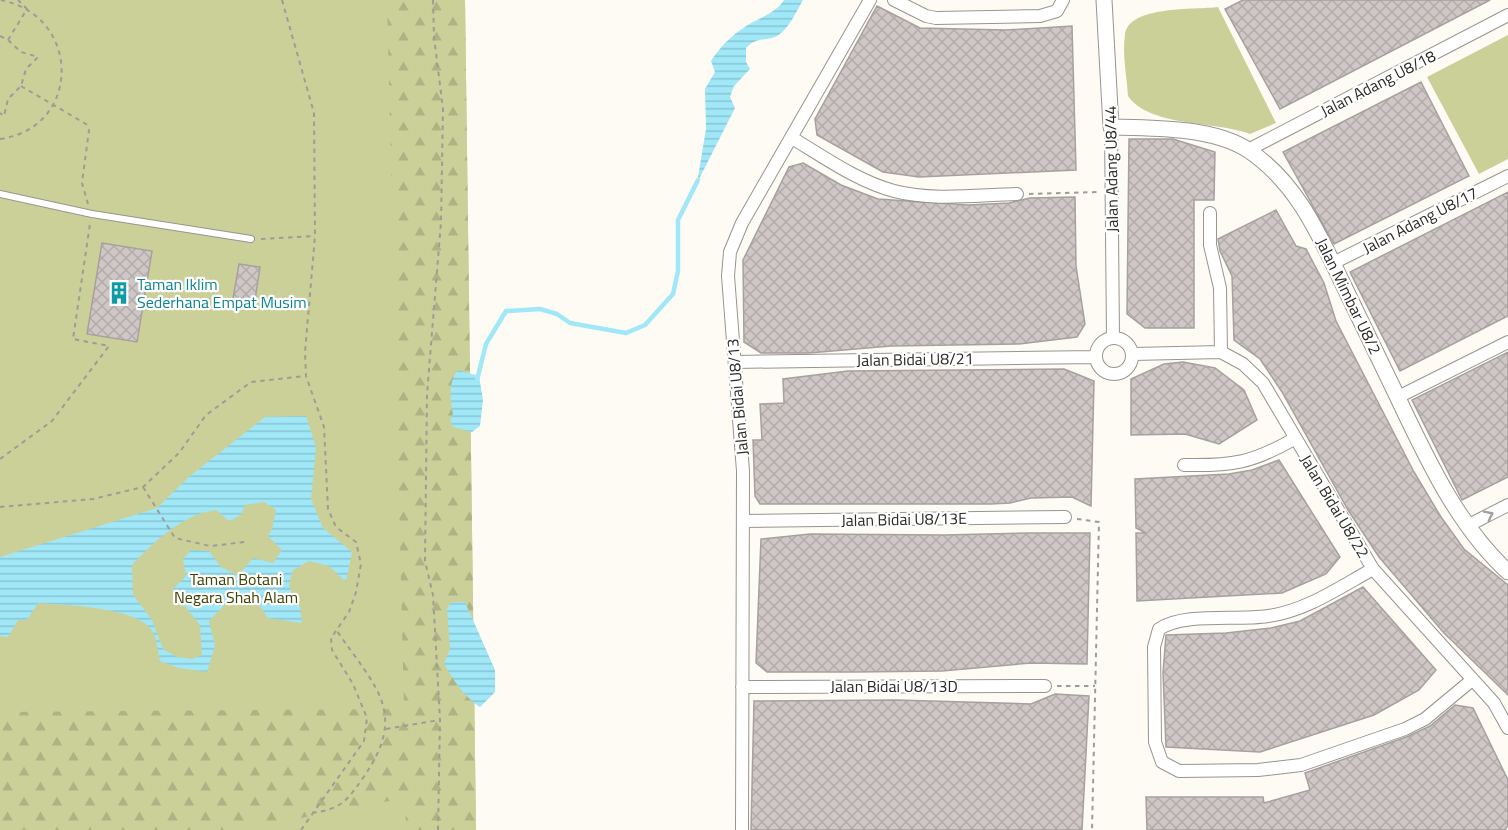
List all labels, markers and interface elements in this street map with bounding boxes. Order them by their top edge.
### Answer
street label: Jalan Adang U8/18 [1316,44,1440,122]
street label: Jalan Adang U8/44 [1098,106,1124,232]
street label: Jalan Adang U8/17 [1358,181,1482,259]
street label: Jalan Mimbar U8/2 [1310,234,1388,358]
place label: Taman Iklim Sederhana Empat Musim [137,272,307,314]
building icon: Taman Iklim Sederhana Empat Musim [106,280,132,306]
street label: Jalan Bidai U8/13 [720,338,754,456]
street label: Jalan Bidai U8/21 [856,346,974,372]
street label: Jalan Bidai U8/22 [1295,450,1375,562]
street label: Jalan Bidai U8/13E [841,506,967,532]
one-way arrow [1482,511,1493,523]
park label: Taman Botani Negara Shah Alam [174,567,298,609]
street label: Jalan Bidai U8/13D [830,674,958,698]

